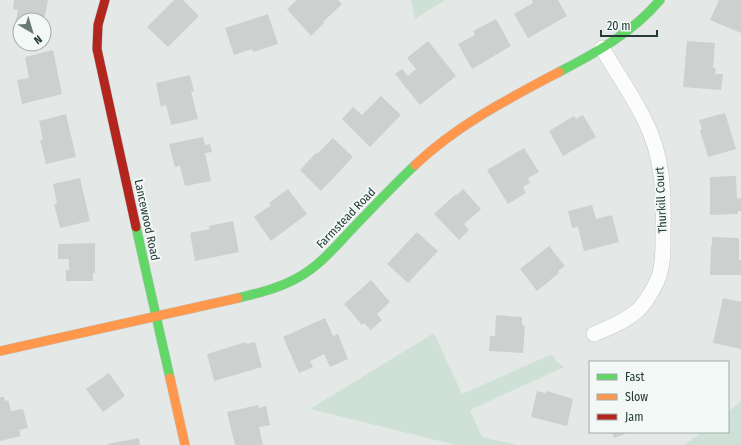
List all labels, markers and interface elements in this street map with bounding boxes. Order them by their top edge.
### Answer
north arrow [12,12,52,52]
scale bar [601,12,657,38]
text: 20 m [607,19,631,33]
text: N [31,32,44,47]
street label: Thurkill Court [652,166,670,234]
street label: Lancewood Road [132,178,162,262]
street label: Farmstead Road [314,185,378,251]
legend [589,361,729,433]
text: Fast [625,370,644,384]
text: Slow [625,390,648,404]
text: Jam [625,410,643,424]

